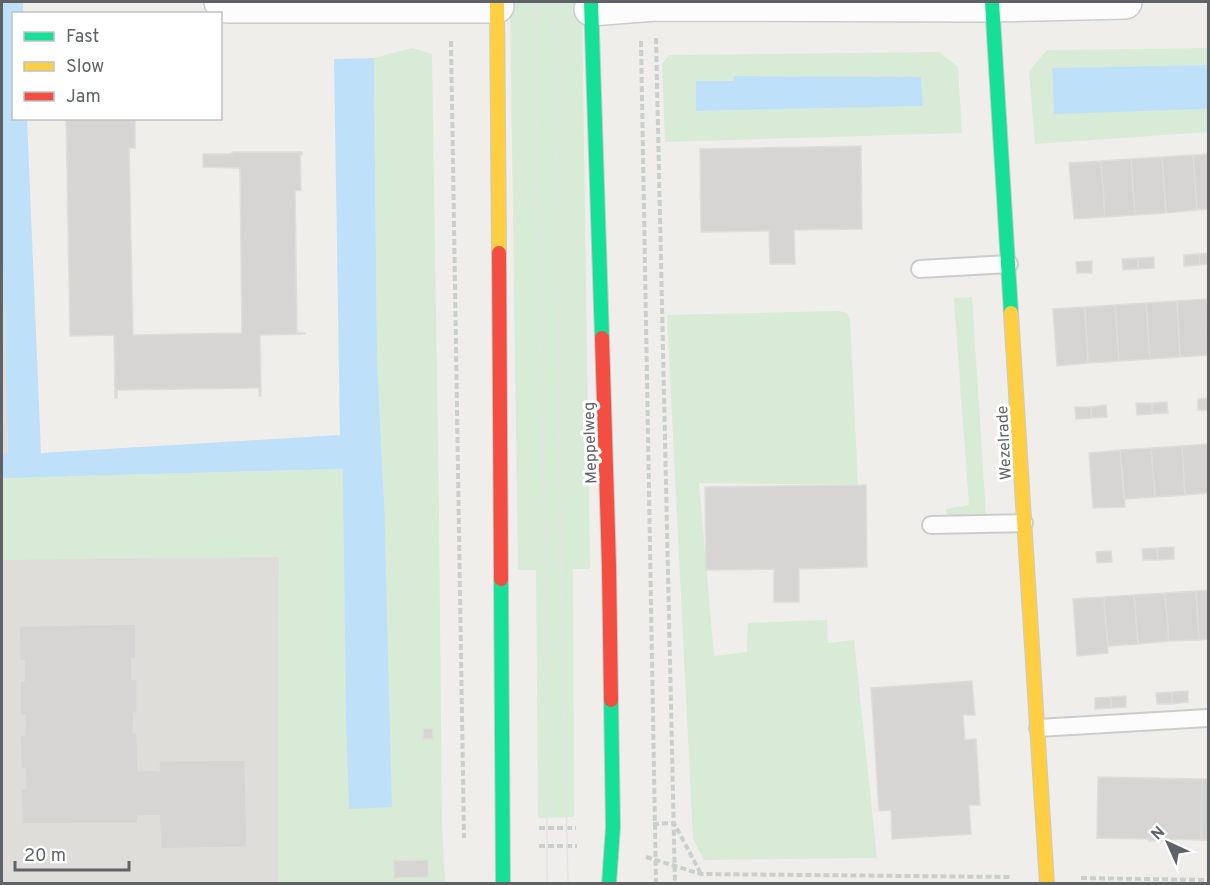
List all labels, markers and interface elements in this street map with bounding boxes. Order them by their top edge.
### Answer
legend [12,12,222,120]
text: Fast [66,26,99,49]
text: Slow [66,56,104,79]
text: Jam [66,86,101,109]
street label: Meppelweg [580,402,602,484]
street label: Wezelrade [993,405,1017,481]
north arrow [1138,813,1198,873]
text: N [1148,823,1170,845]
scale bar [15,834,129,872]
text: 20 m [24,845,66,868]

